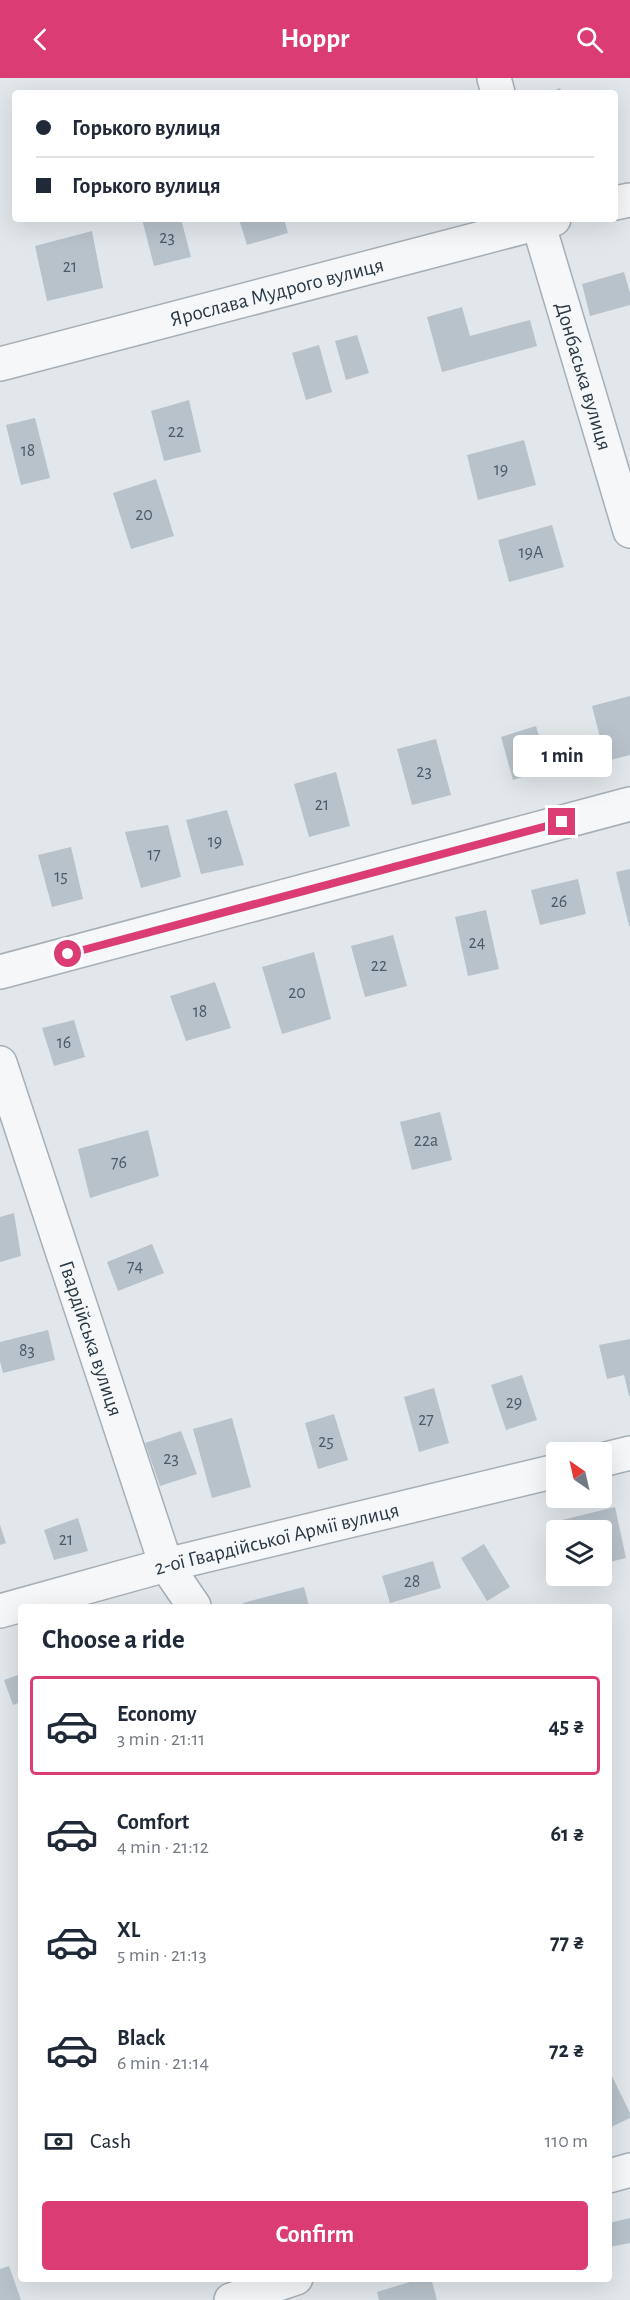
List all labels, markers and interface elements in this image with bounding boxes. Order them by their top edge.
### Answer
icon: back [24,23,57,56]
icon: search [573,23,606,56]
text: Hoppr [281,25,349,52]
text: Горького вулиця [72,117,221,139]
text: Горького вулиця [72,175,221,197]
house number: 23 [159,229,175,247]
street label: Ярослава Мудрого вулиця [167,254,386,330]
house number: 21 [63,258,77,276]
street label: Донбаська вулиця [552,300,616,453]
house number: 22 [168,423,184,441]
house number: 18 [21,442,35,460]
house number: 19 [494,461,508,479]
house number: 20 [135,506,153,524]
house number: 19А [518,544,544,562]
callout: 1 min [512,735,612,777]
text: 1 min [541,746,584,766]
house number: 23 [416,763,432,781]
house number: 21 [315,796,329,814]
route end [548,808,575,835]
house number: 19 [208,833,222,851]
house number: 17 [147,846,161,864]
house number: 15 [54,868,68,886]
house number: 26 [551,893,567,911]
house number: 24 [469,934,486,952]
route start [54,940,81,967]
house number: 22 [371,957,387,975]
house number: 20 [288,984,306,1002]
house number: 18 [193,1003,207,1021]
house number: 16 [57,1034,71,1052]
house number: 22а [414,1132,438,1150]
house number: 76 [111,1154,127,1172]
street label: Гвардійська вулиця [56,1258,127,1419]
house number: 74 [127,1258,143,1276]
house number: 83 [19,1342,35,1360]
house number: 29 [506,1394,522,1412]
house number: 27 [418,1411,434,1429]
house number: 25 [318,1433,334,1451]
north arrow [546,1442,612,1508]
map controls [546,1442,612,1586]
house number: 23 [163,1450,179,1468]
street label: 2-ої Гвардійської Армії вулиця [152,1499,401,1578]
button: layers [546,1520,612,1586]
house number: 21 [59,1531,73,1549]
house number: 28 [404,1573,420,1591]
text: Choose a ride [42,1626,185,1653]
icon: car [45,1699,99,1753]
text: Economy [117,1703,197,1725]
text: 45 ₴ [548,1715,585,1737]
text: 3 min · 21:11 [117,1729,205,1749]
icon: car [45,1807,99,1861]
text: Comfort [117,1811,189,1833]
text: 61 ₴ [550,1823,585,1845]
text: 4 min · 21:12 [117,1837,209,1857]
icon: car [45,1915,99,1969]
text: XL [117,1919,140,1941]
text: 77 ₴ [550,1931,585,1953]
text: 5 min · 21:13 [117,1945,207,1965]
icon: car [45,2023,99,2077]
text: Black [117,2027,165,2049]
text: 72 ₴ [549,2039,585,2061]
text: 6 min · 21:14 [117,2053,209,2073]
icon: cash [42,2125,75,2158]
text: Cash [90,2130,131,2152]
text: 110 m [544,2131,588,2151]
button: Confirm [42,2201,588,2270]

